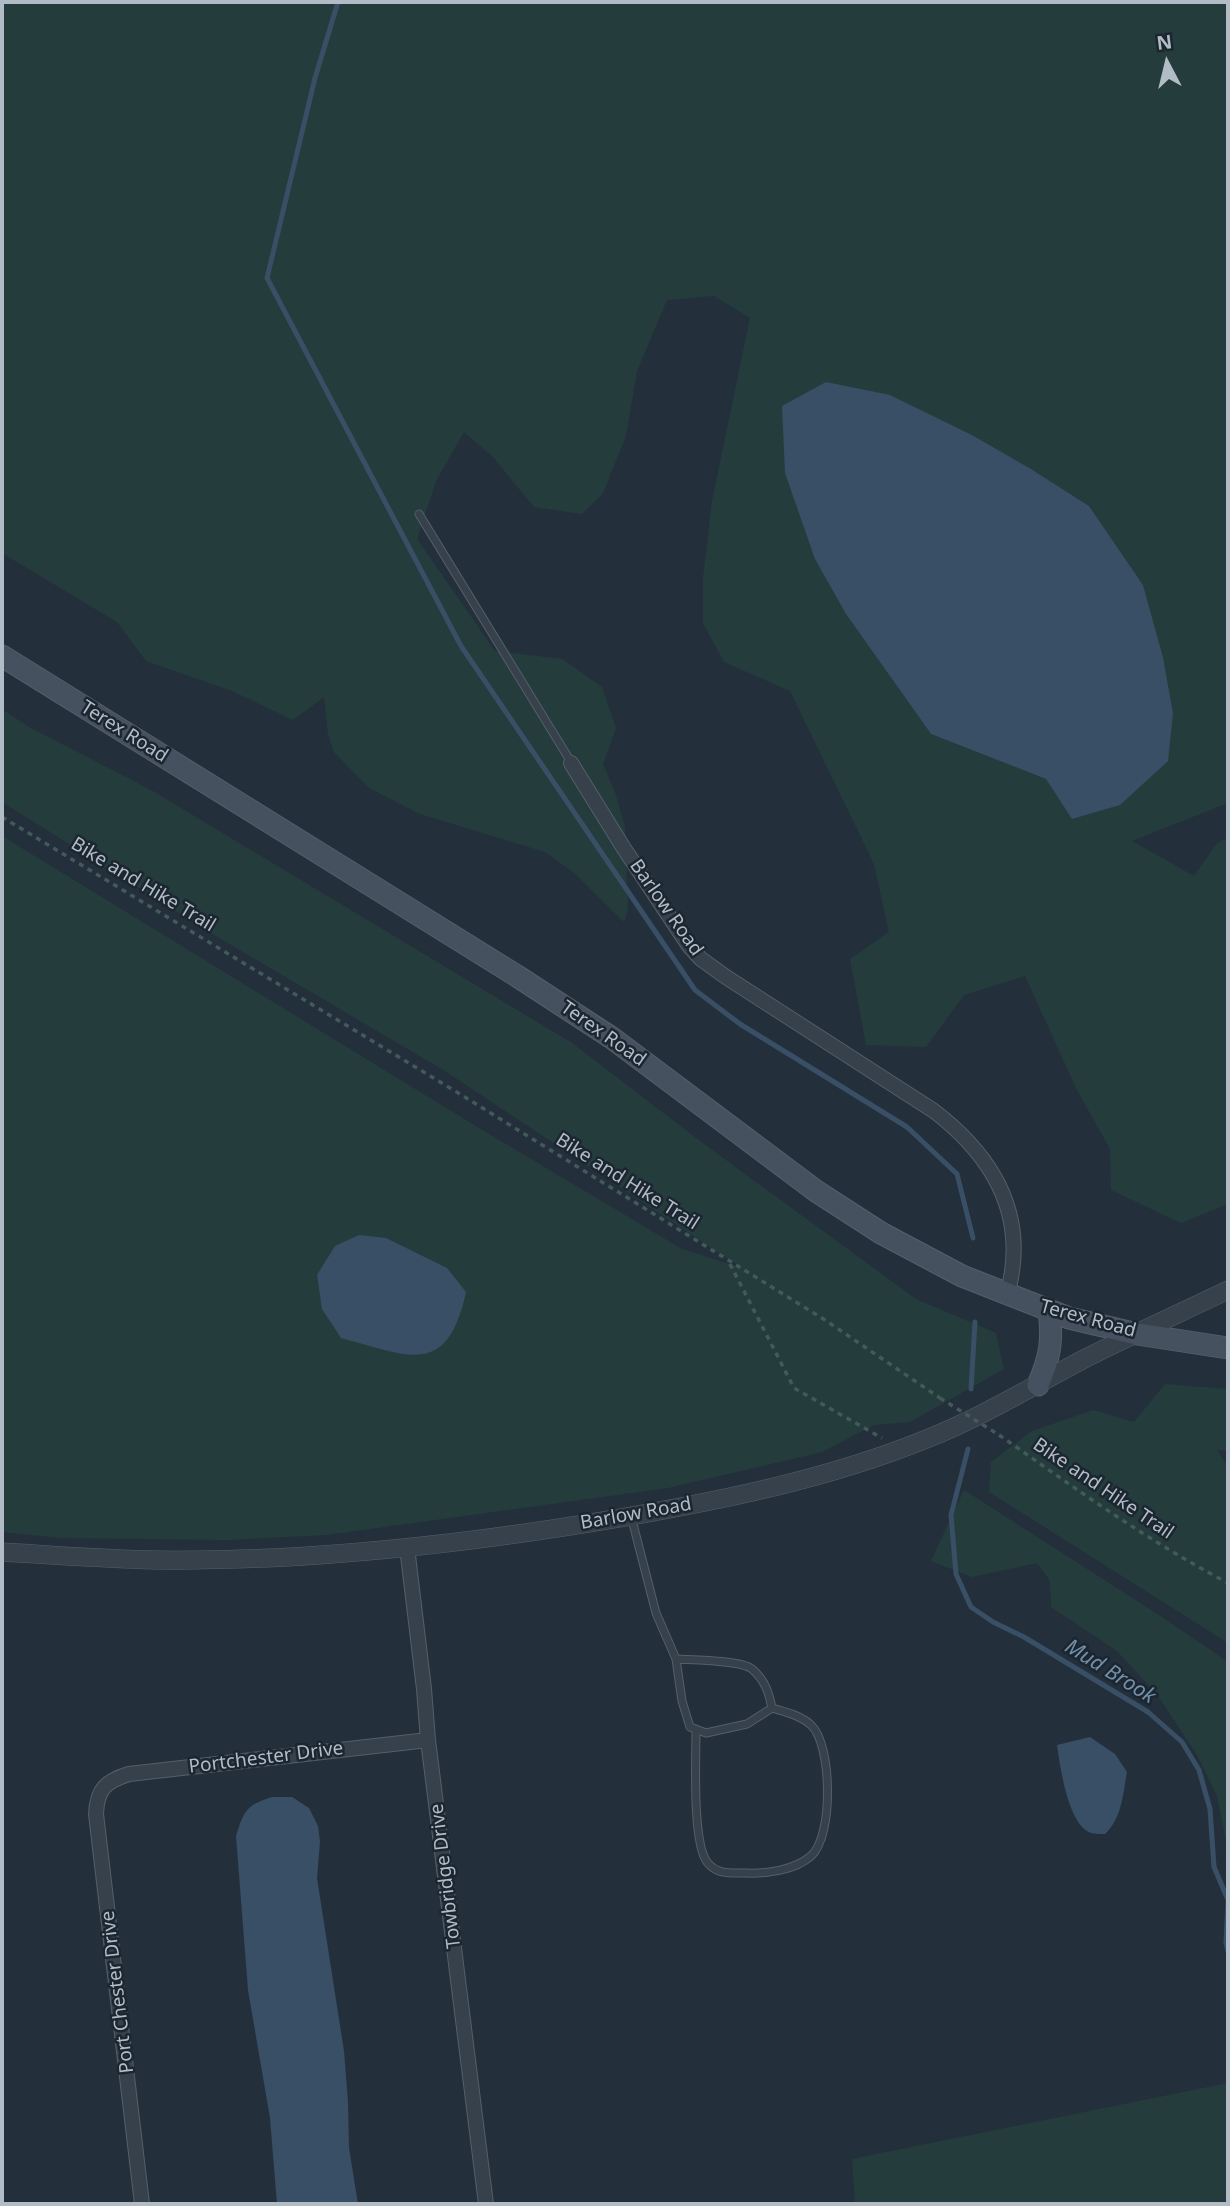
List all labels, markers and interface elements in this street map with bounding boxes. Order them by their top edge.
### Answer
north arrow [1132,28,1202,98]
text: N [1155,28,1174,56]
street label: Terex Road [76,696,172,768]
street label: Bike and Hike Trail [67,833,219,937]
street label: Barlow Road [624,855,708,961]
street label: Terex Road [556,996,650,1072]
street label: Bike and Hike Trail [551,1129,703,1235]
street label: Terex Road [1038,1295,1138,1343]
street label: Bike and Hike Trail [1028,1434,1178,1544]
street label: Barlow Road [579,1493,693,1535]
water label: Mud Brook [1060,1634,1160,1710]
street label: Portchester Drive [187,1737,345,1779]
street label: Towbridge Drive [426,1802,466,1950]
street label: Port Chester Drive [97,1909,139,2075]

